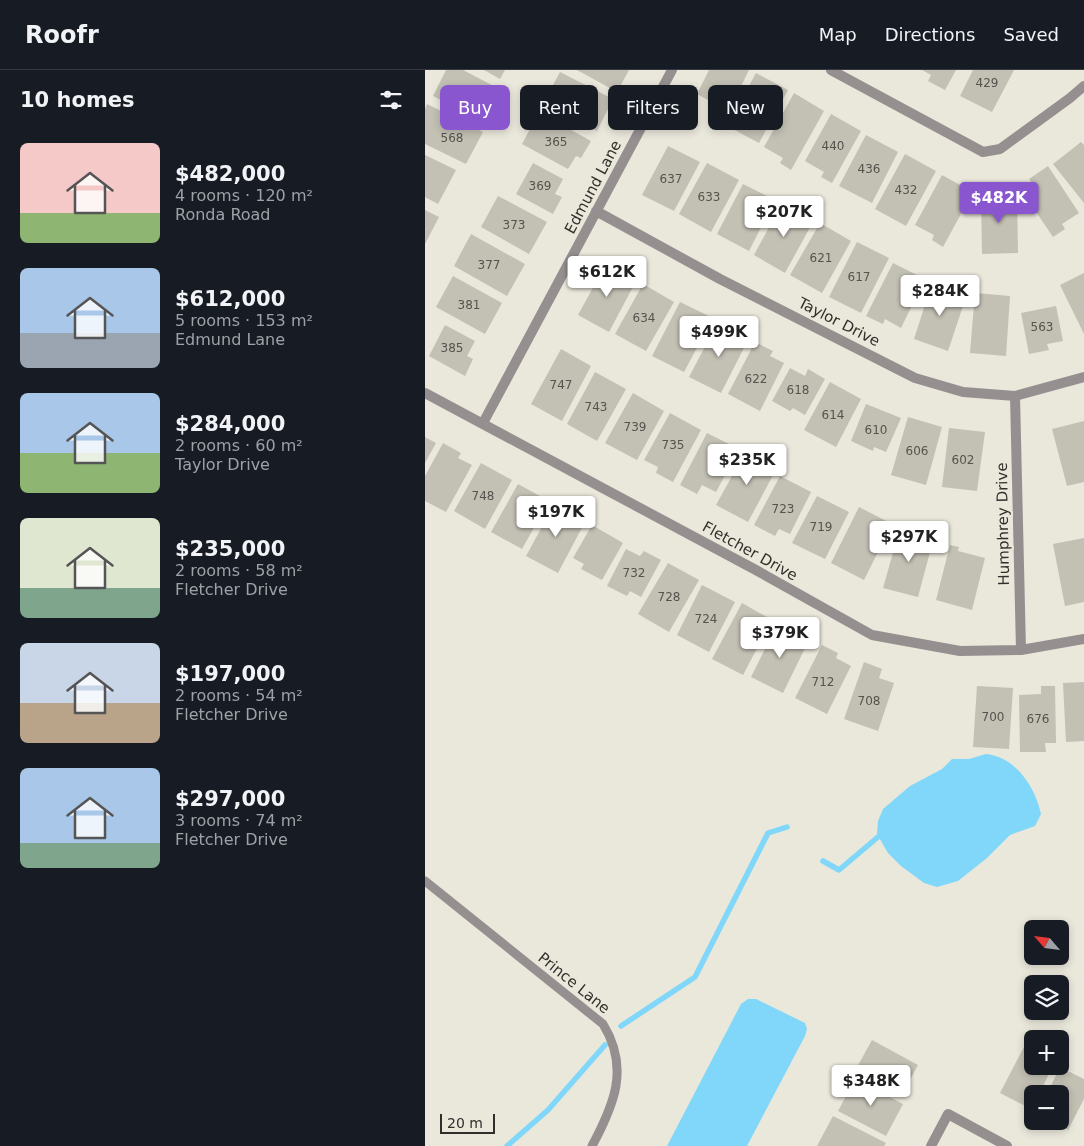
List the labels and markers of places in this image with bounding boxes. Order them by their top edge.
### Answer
pin: $482K [964,182,1034,224]
pin: $207K [749,196,819,238]
pin: $612K [572,256,642,298]
pin: $284K [905,274,975,317]
pin: $499K [684,316,754,358]
pin: $235K [712,444,782,486]
pin: $197K [521,496,591,538]
pin: $297K [874,520,944,563]
pin: $379K [745,616,815,659]
pin: $348K [836,1064,906,1107]

